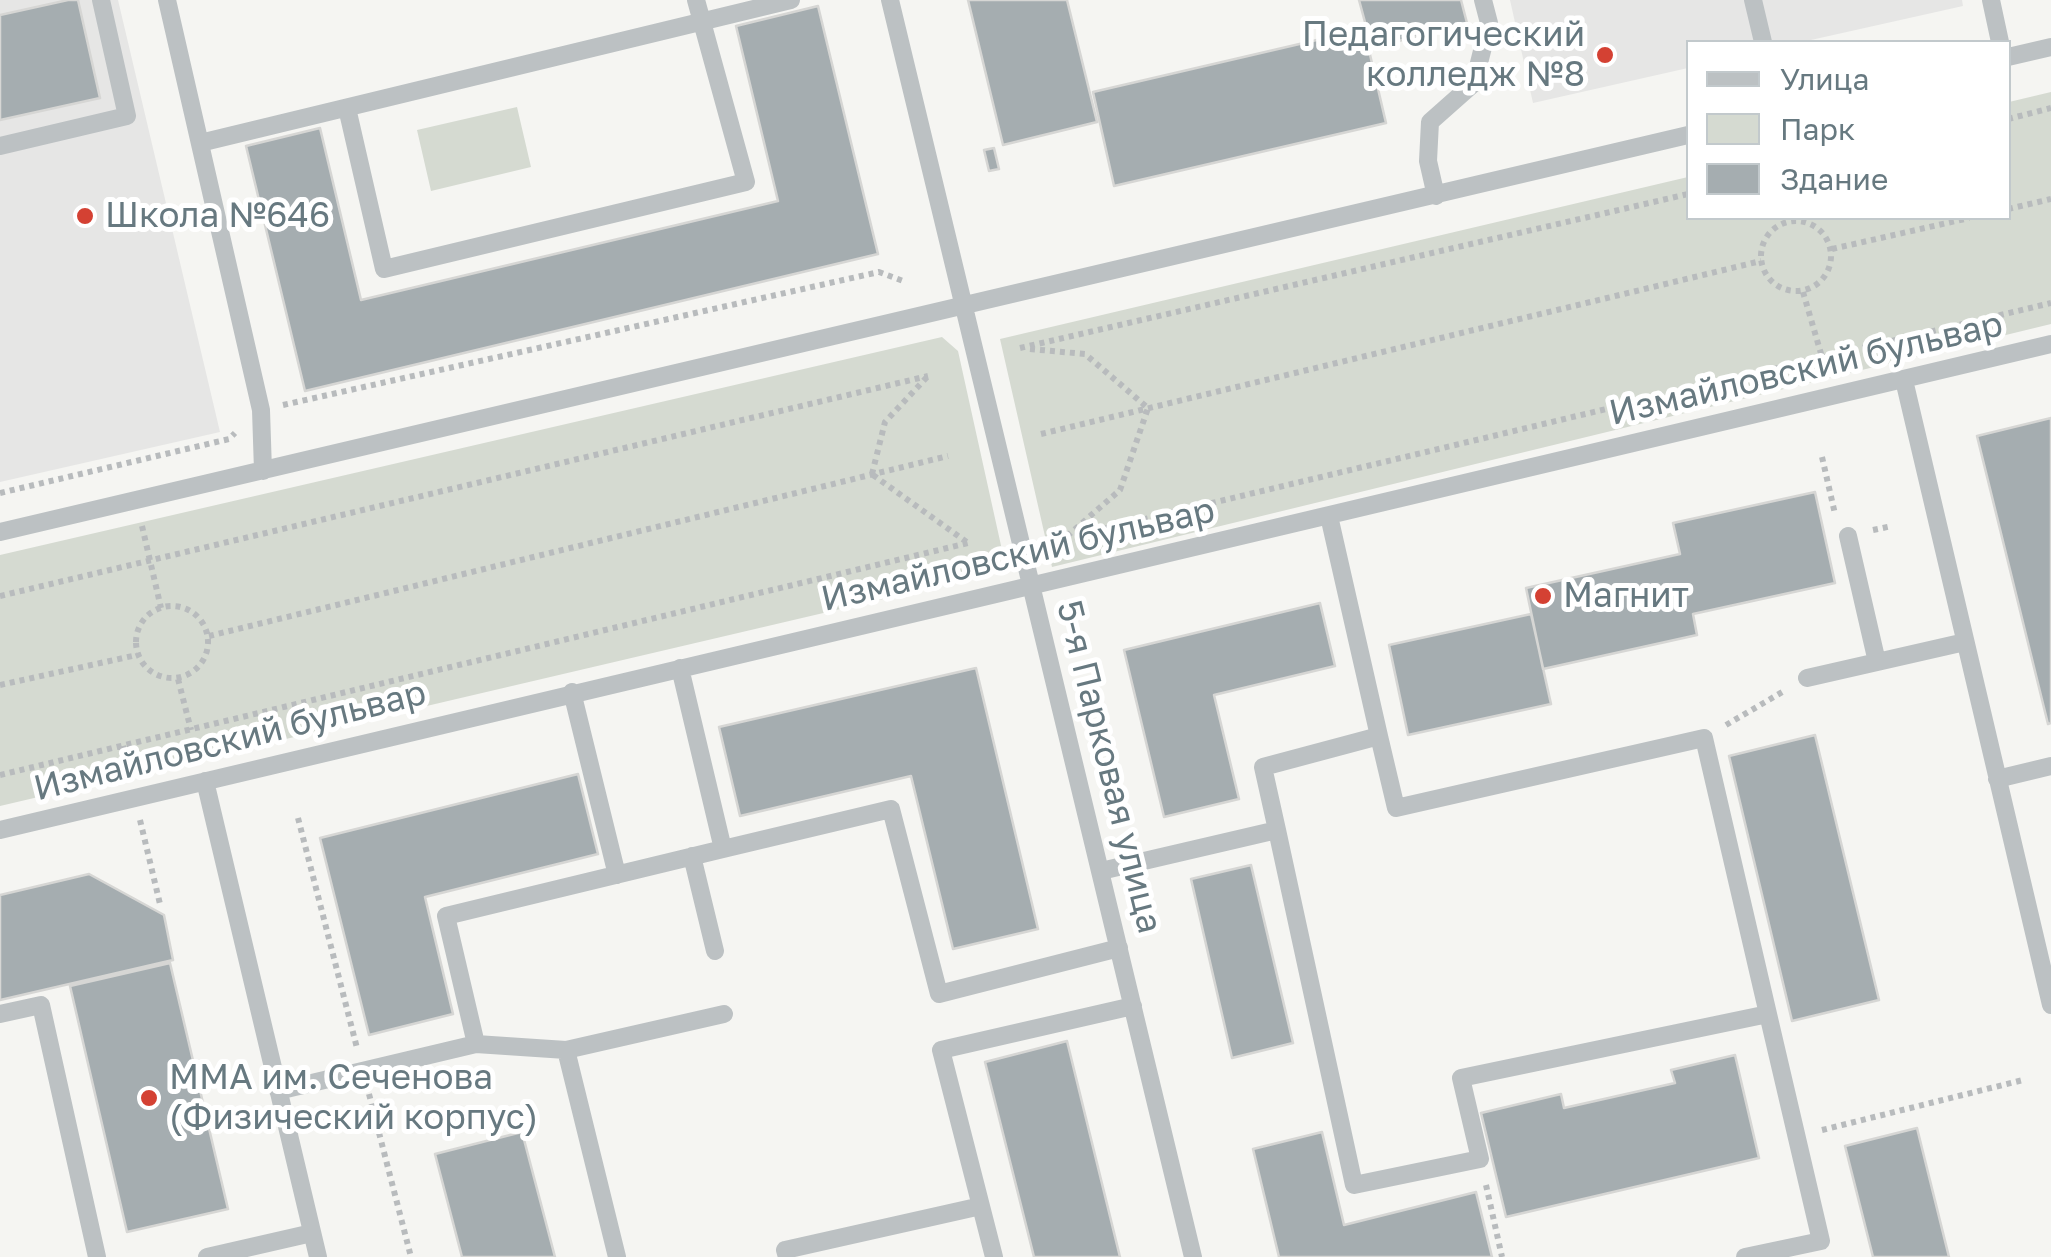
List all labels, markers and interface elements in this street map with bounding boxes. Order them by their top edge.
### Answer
place label: Педагогический колледж №8 [1302,14,1585,96]
legend [1686,40,2011,220]
marker: Педагогический колледж №8 [1594,44,1616,66]
text: Улица [1780,61,1869,97]
text: Парк [1780,111,1855,147]
text: Здание [1780,161,1888,197]
place label: Школа №646 [105,195,330,237]
marker: Школа №646 [74,205,96,227]
street label: Измайловский бульвар [1605,303,2007,435]
street label: Измайловский бульвар [817,489,1219,621]
place label: Магнит [1563,575,1689,617]
marker: Магнит [1532,585,1554,607]
street label: 5-я Парковая улица [1047,596,1171,938]
street label: Измайловский бульвар [30,672,430,810]
place label: ММА им. Сеченова (Физический корпус) [169,1057,538,1139]
marker: ММА им. Сеченова (Физический корпус) [138,1087,160,1109]

